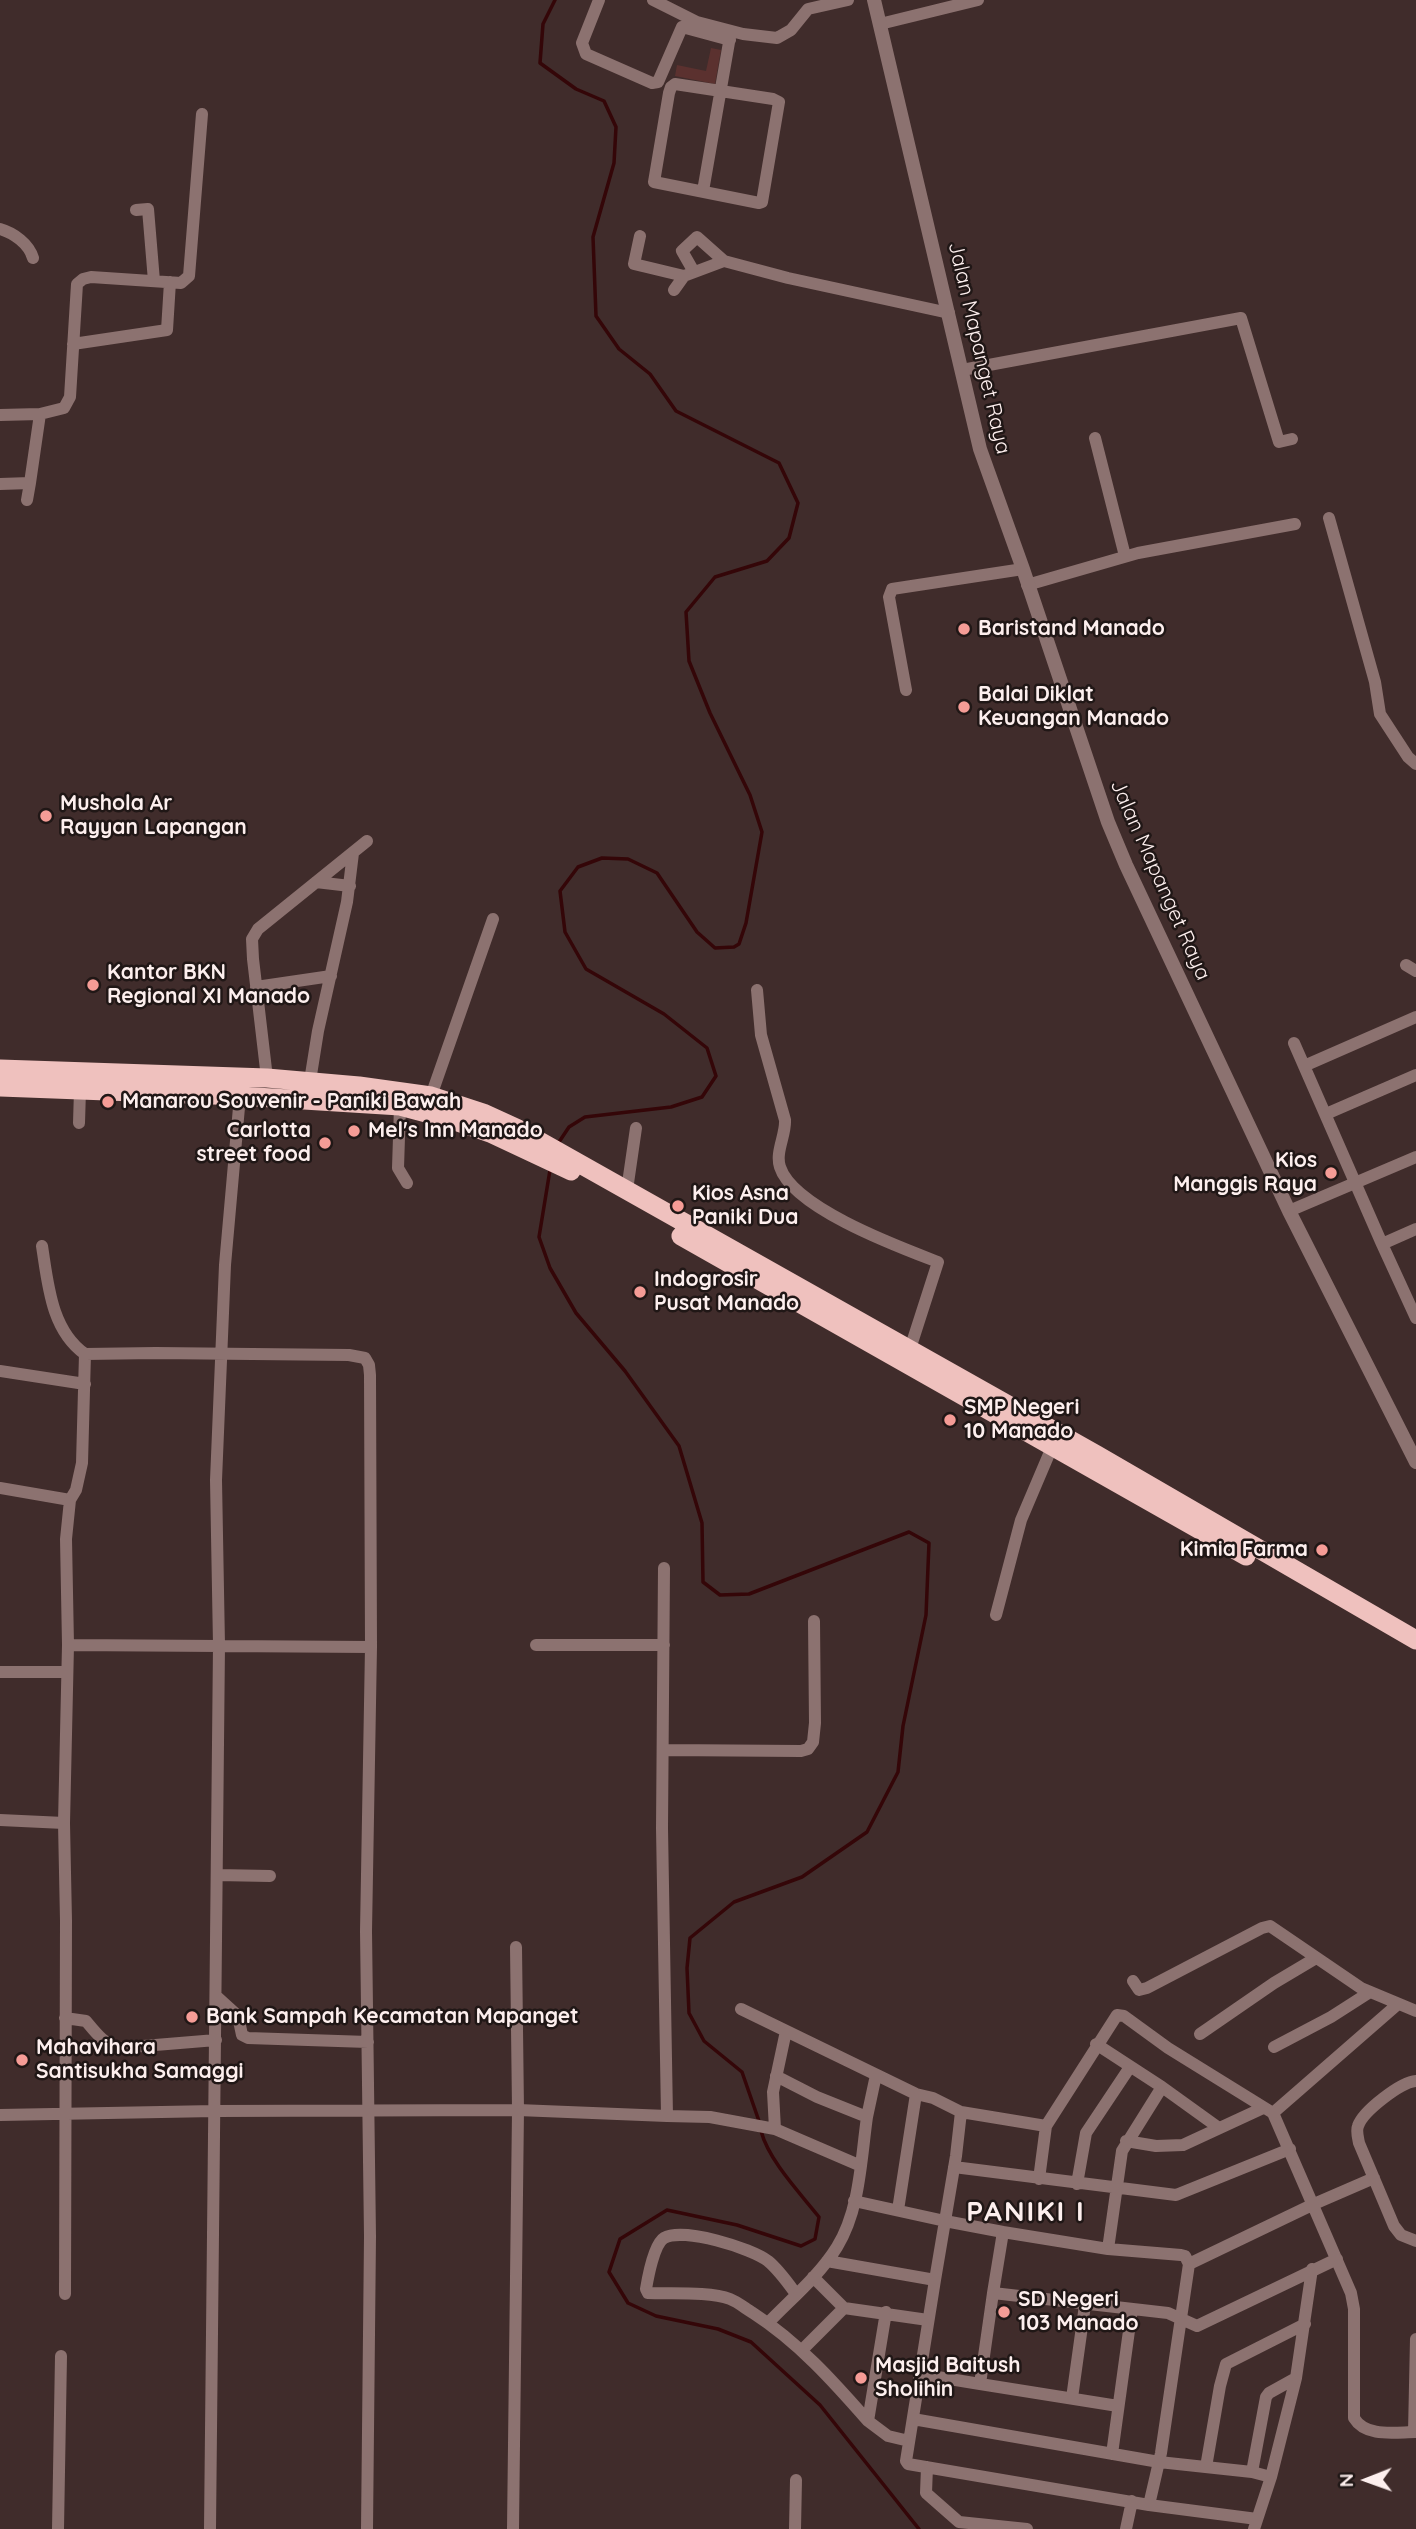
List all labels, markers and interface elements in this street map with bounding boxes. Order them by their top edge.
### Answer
street label: Jalan Mapanget Raya [942,240,1016,456]
place label: Baristand Manado [978,616,1165,642]
marker: Baristand Manado [956,621,972,637]
place label: Balai Diklat Keuangan Manado [978,682,1169,732]
marker: Balai Diklat Keuangan Manado [956,699,972,715]
street label: Jalan Mapanget Raya [1104,776,1216,984]
place label: Mushola Ar Rayyan Lapangan [60,791,247,841]
marker: Mushola Ar Rayyan Lapangan [38,808,54,824]
place label: Kantor BKN Regional XI Manado [107,960,310,1010]
marker: Kantor BKN Regional XI Manado [85,977,101,993]
place label: Manarou Souvenir - Paniki Bawah [122,1089,461,1115]
marker: Manarou Souvenir - Paniki Bawah [100,1094,116,1110]
place label: Carlotta street food [196,1118,311,1168]
place label: Mel's Inn Manado [368,1118,543,1144]
marker: Mel's Inn Manado [346,1123,362,1139]
marker: Carlotta street food [317,1135,333,1151]
place label: Kios Manggis Raya [1173,1148,1317,1198]
marker: Kios Manggis Raya [1323,1165,1339,1181]
place label: Kios Asna Paniki Dua [692,1181,799,1231]
marker: Kios Asna Paniki Dua [670,1198,686,1214]
place label: Indogrosir Pusat Manado [654,1267,799,1317]
marker: Indogrosir Pusat Manado [632,1284,648,1300]
place label: SMP Negeri 10 Manado [964,1395,1079,1445]
marker: SMP Negeri 10 Manado [942,1412,958,1428]
place label: Kimia Farma [1180,1537,1308,1563]
marker: Kimia Farma [1314,1542,1330,1558]
place label: Bank Sampah Kecamatan Mapanget [206,2004,579,2030]
marker: Bank Sampah Kecamatan Mapanget [184,2009,200,2025]
place label: Mahavihara Santisukha Samaggi [36,2035,243,2085]
marker: Mahavihara Santisukha Samaggi [14,2052,30,2068]
district label: PANIKI I [967,2196,1085,2230]
place label: SD Negeri 103 Manado [1018,2287,1139,2337]
marker: SD Negeri 103 Manado [996,2304,1012,2320]
place label: Masjid Baitush Sholihin [875,2353,1021,2403]
marker: Masjid Baitush Sholihin [853,2370,869,2386]
north arrow [1332,2445,1402,2515]
text: N [1334,2473,1358,2488]

